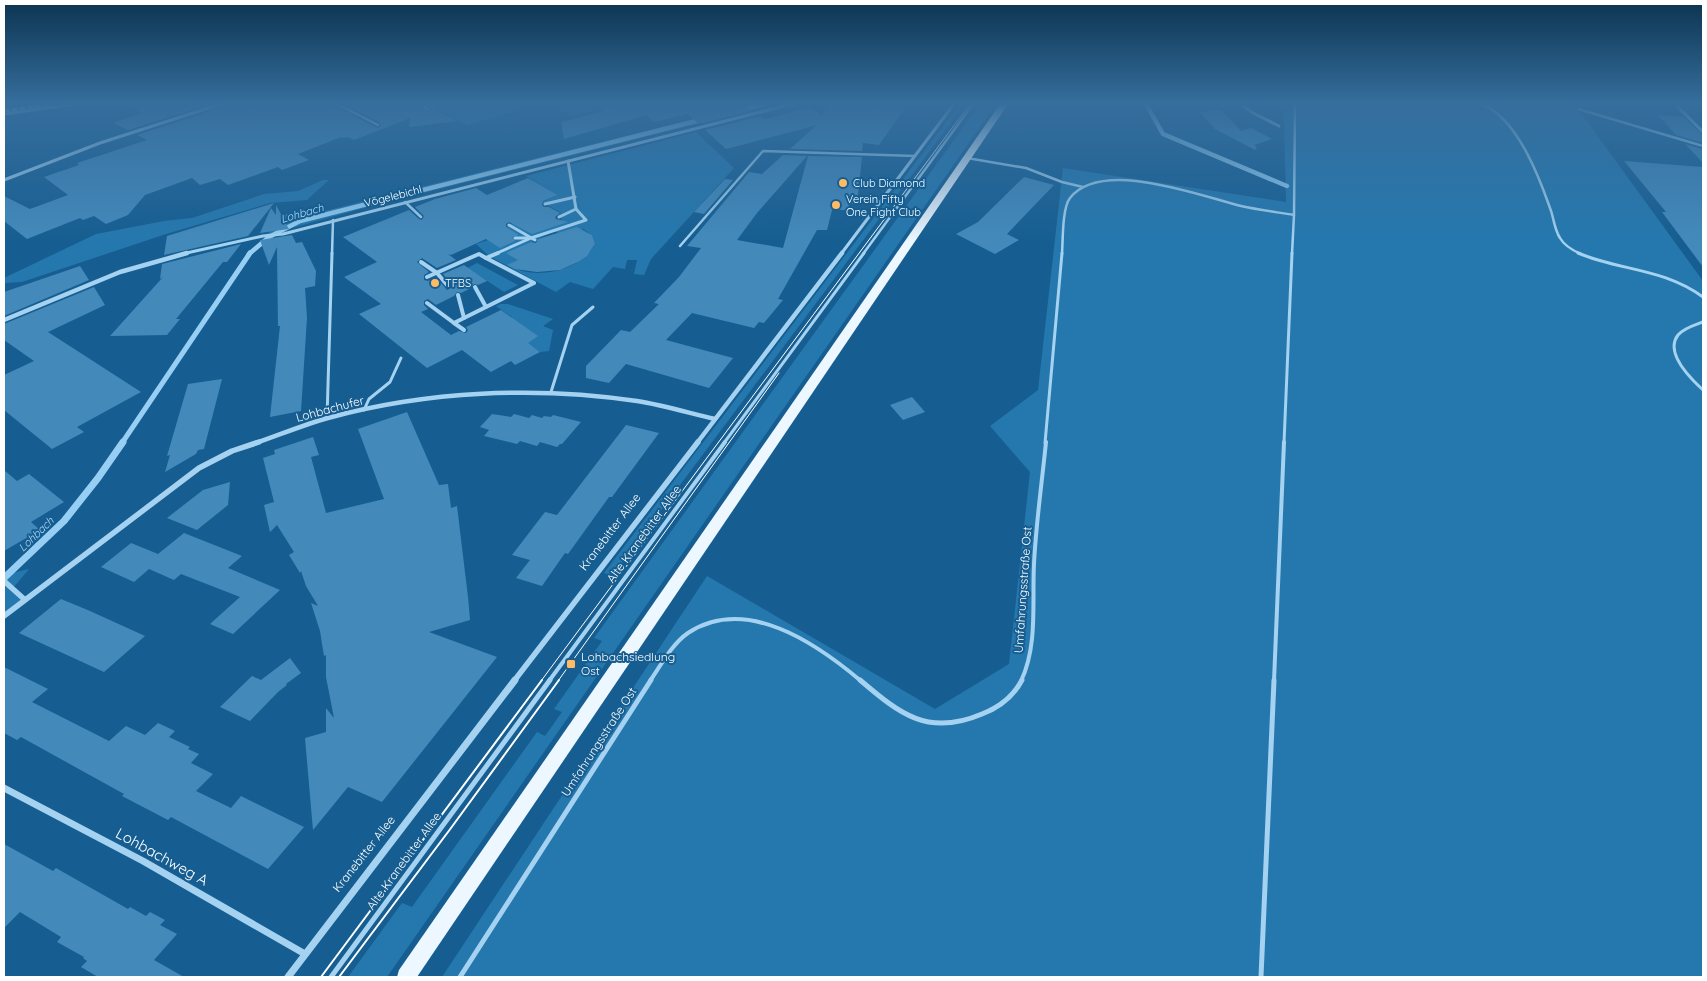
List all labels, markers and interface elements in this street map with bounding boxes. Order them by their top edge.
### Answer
place label: Club Diamond [853,176,925,190]
marker: Club Diamond [837,177,849,189]
street label: Vögelebichl [363,182,423,210]
place label: Verein Fifty One Fight Club [846,192,921,219]
marker: Verein Fifty One Fight Club [830,199,842,211]
water label: Lohbach [279,200,326,226]
place label: TFBS [445,276,471,290]
marker: TFBS [429,277,441,289]
street label: Lohbachufer [294,392,366,425]
street label: Alte Kranebitter Allee [603,482,684,586]
street label: Kranebitter Allee [576,490,644,573]
water label: Lohbach [15,513,57,554]
street label: Umfahrungsstraße Ost [1011,526,1034,654]
place label: Lohbachsiedlung Ost [581,649,675,678]
marker: Lohbachsiedlung Ost [565,658,577,670]
street label: Umfahrungsstraße Ost [558,684,639,799]
street label: Alte Kranebitter Allee [363,809,444,913]
street label: Kranebitter Allee [329,812,398,895]
street label: Lohbachweg A [113,823,212,890]

